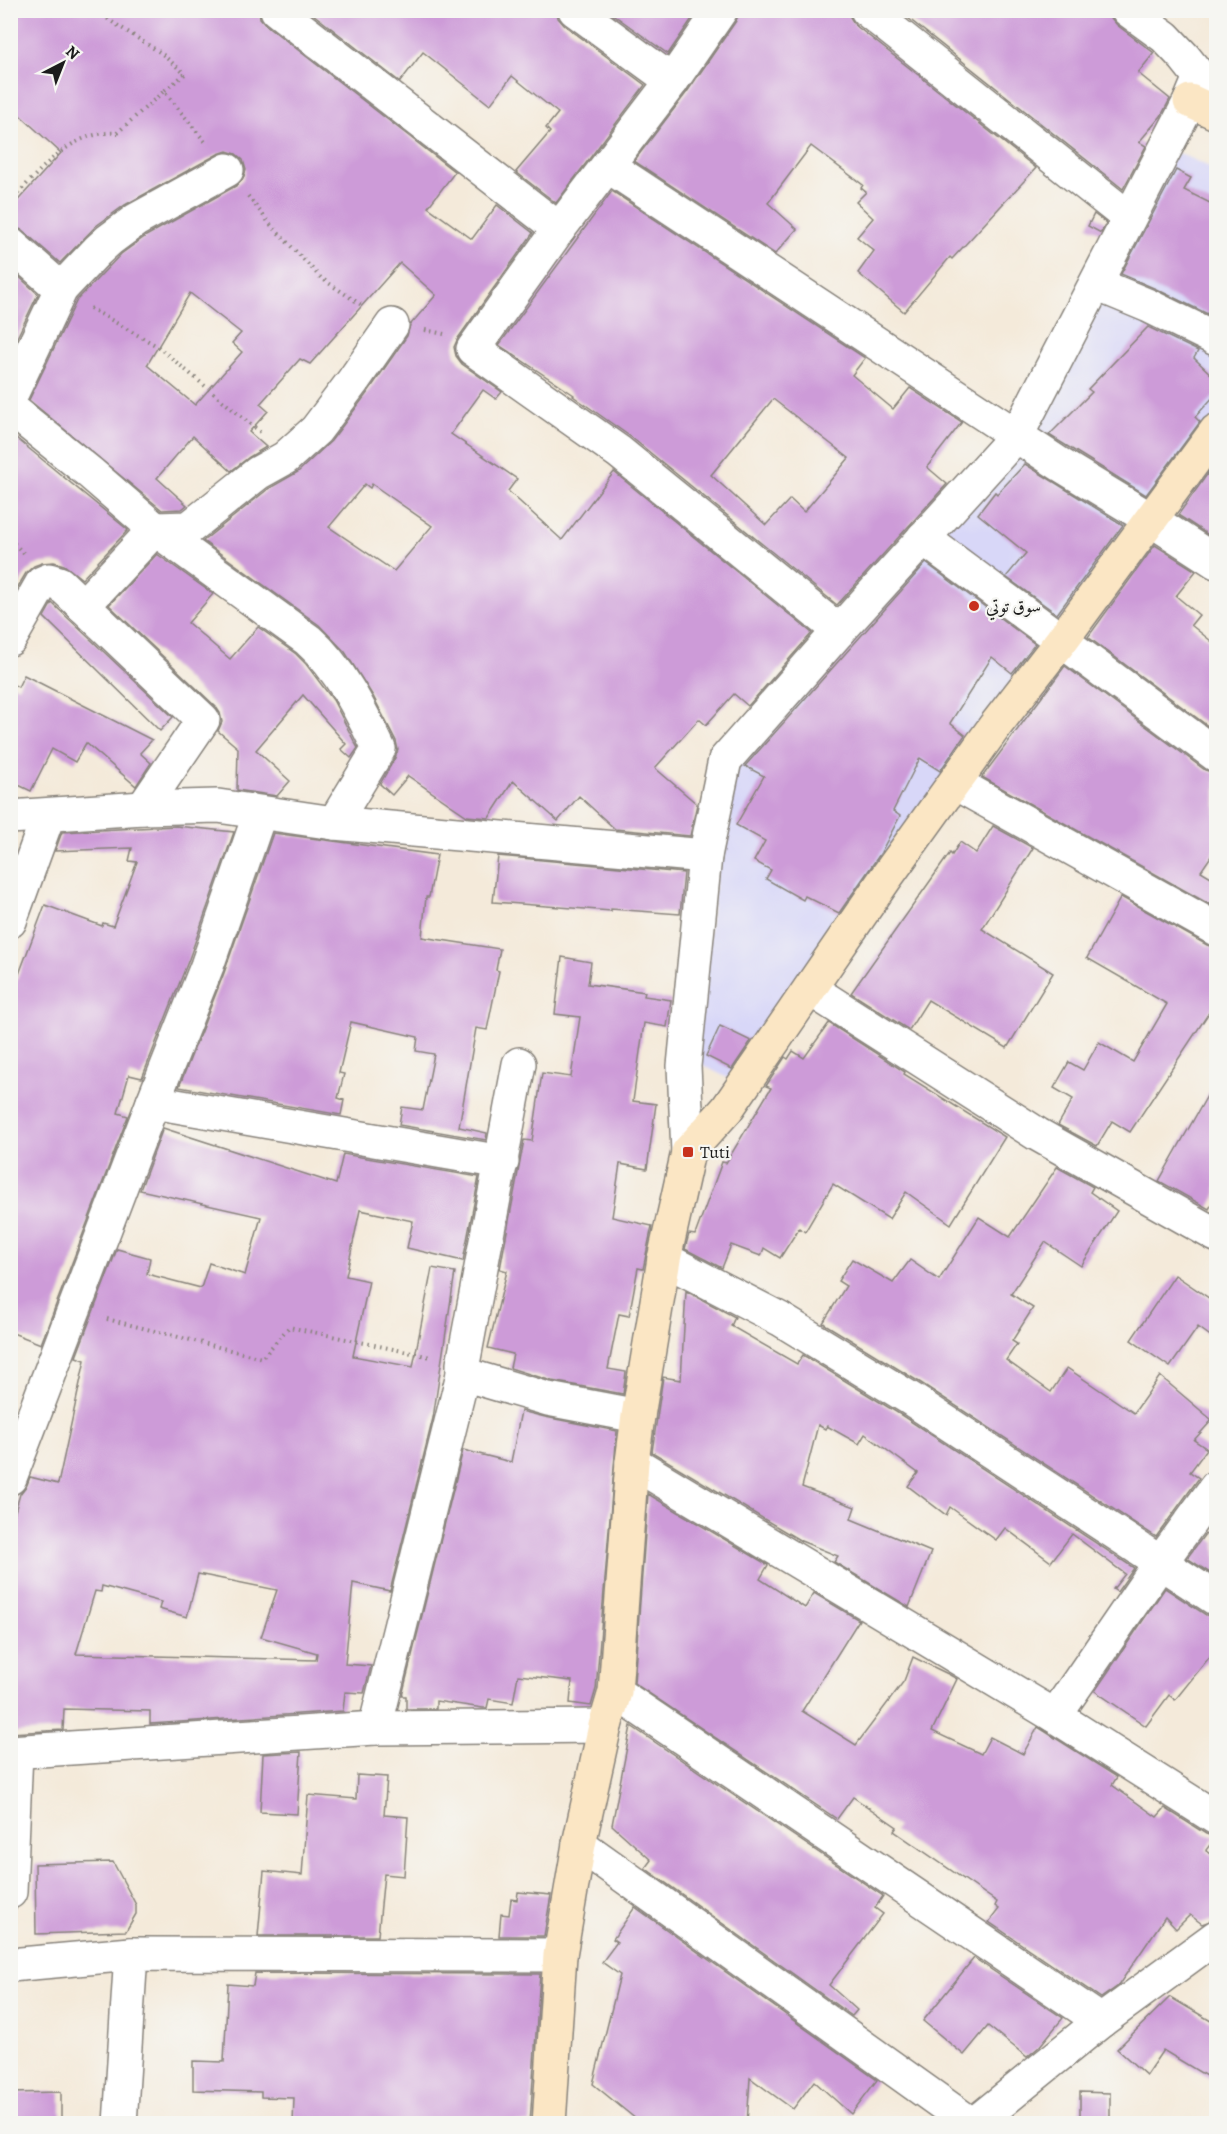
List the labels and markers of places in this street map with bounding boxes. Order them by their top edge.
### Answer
place label: سوق توتي [986,594,1041,621]
marker: سوق توتي [967,599,981,613]
place label: Tuti [700,1140,730,1164]
marker: Tuti [681,1145,695,1159]

